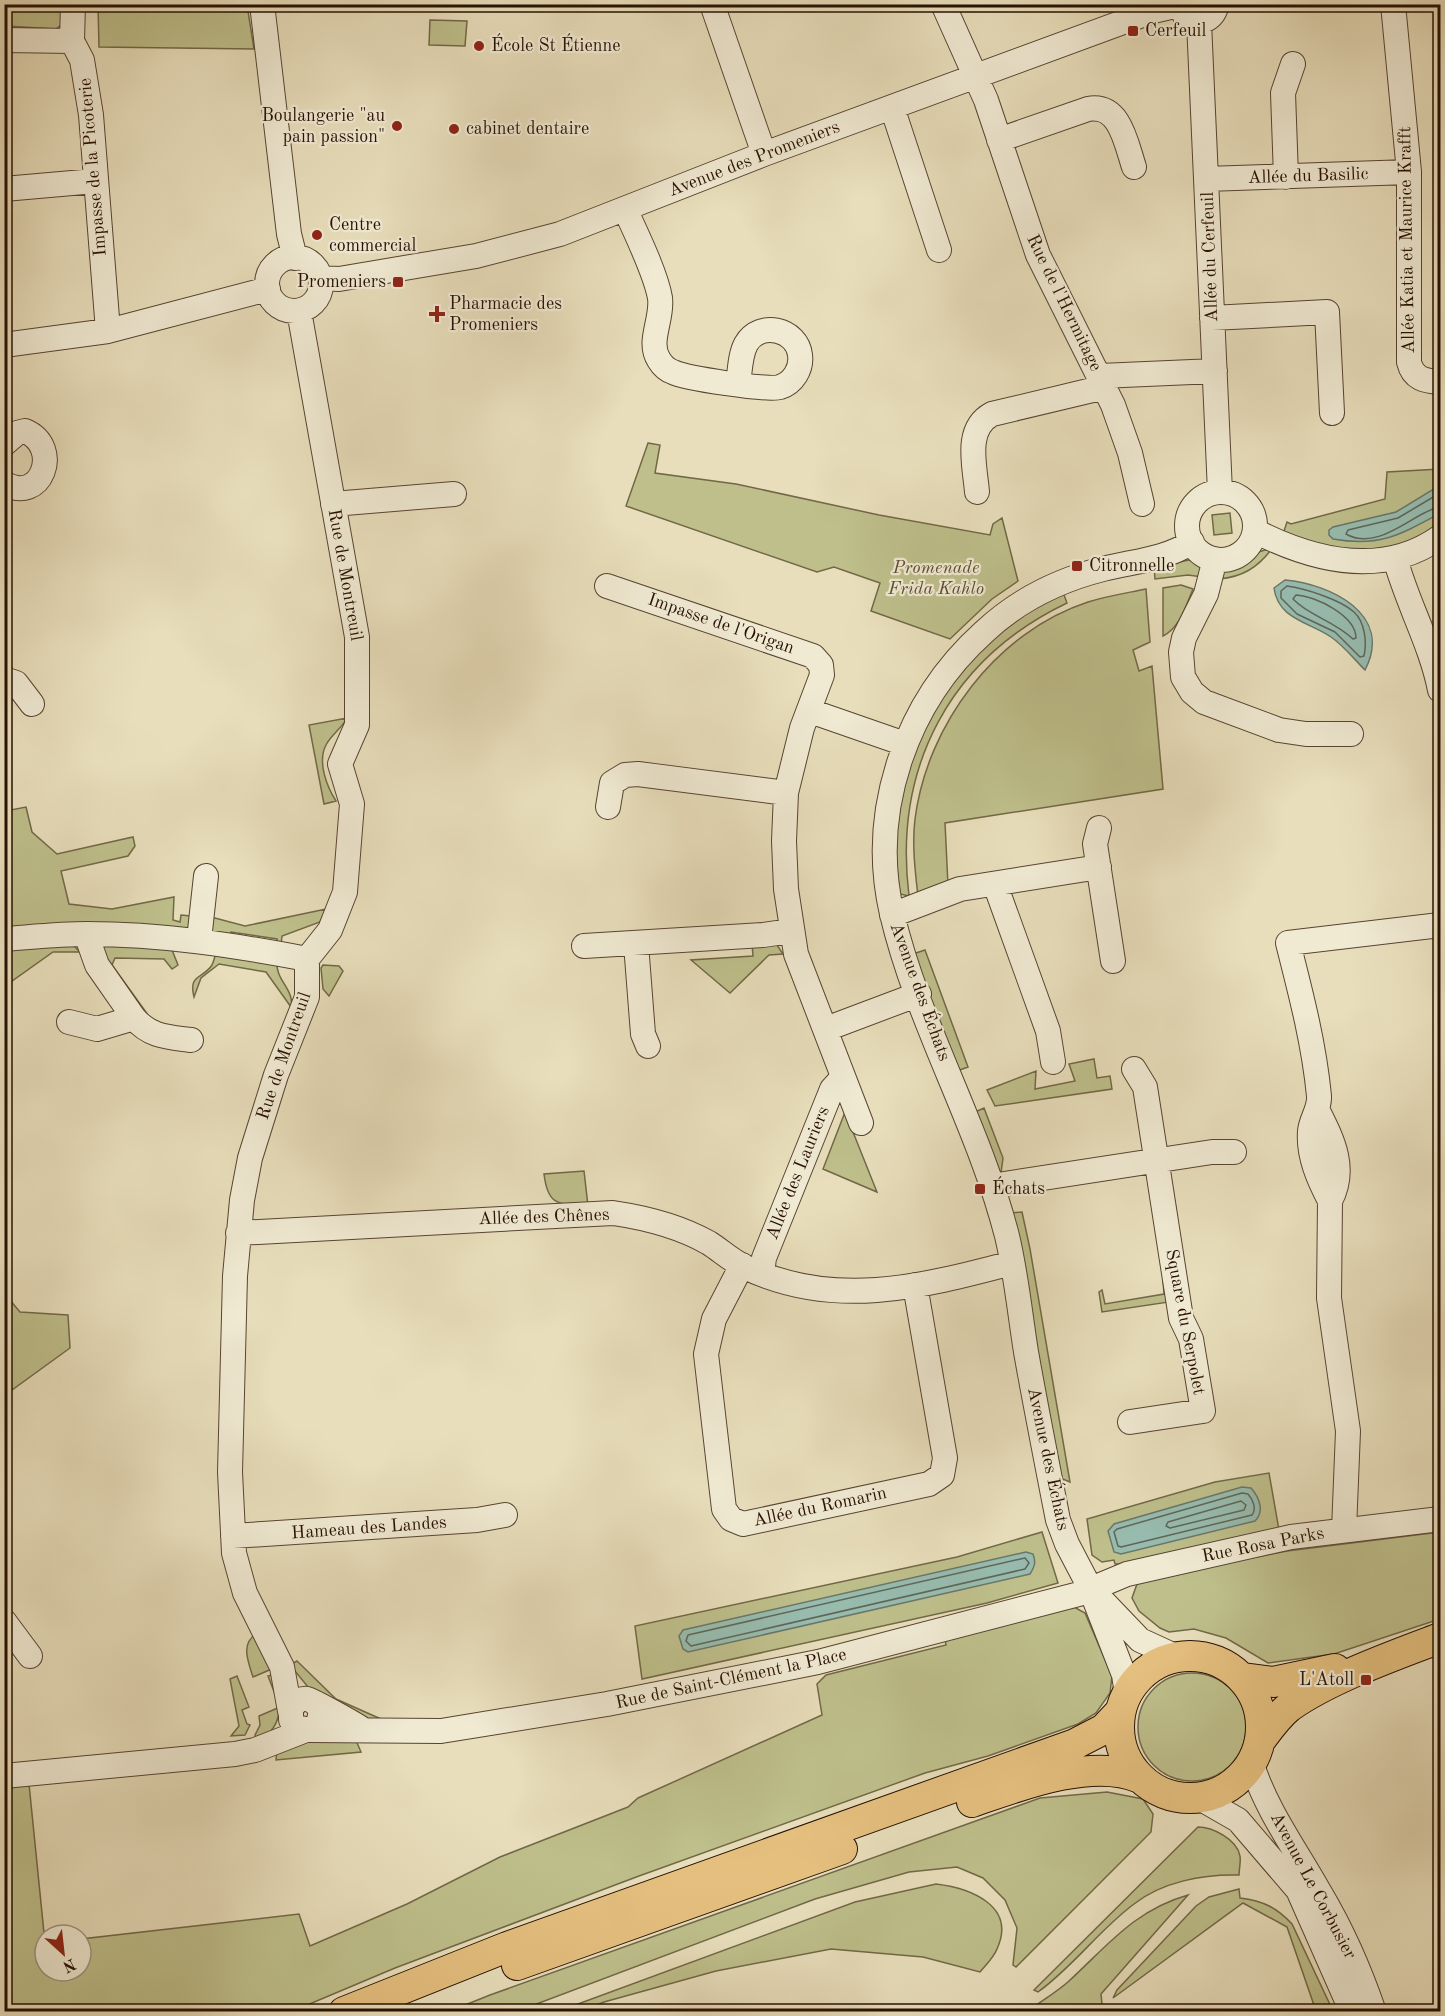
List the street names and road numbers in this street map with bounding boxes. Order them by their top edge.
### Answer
street label: Impasse de la Picoterie [76,77,110,257]
street label: Avenue des Promeniers [666,118,842,200]
street label: Allée Katia et Maurice Krafft [1396,126,1418,354]
street label: Allée du Basilic [1247,165,1369,187]
street label: Allée du Cerfeuil [1199,191,1221,322]
street label: Rue de l'Hermitage [1023,232,1105,374]
street label: Rue de Montreuil [325,508,365,642]
street label: Impasse de l'Origan [645,590,797,658]
street label: Avenue des Échats [887,919,957,1064]
street label: Rue de Montreuil [254,990,314,1122]
street label: Allée des Lauriers [763,1104,833,1242]
street label: Allée des Chênes [478,1206,610,1228]
street label: Square du Serpolet [1162,1248,1208,1396]
street label: Avenue des Échats [1024,1385,1076,1532]
street label: Allée du Romarin [752,1484,889,1530]
street label: Hameau des Landes [291,1514,448,1542]
street label: Rue Rosa Parks [1200,1524,1326,1566]
street label: Rue de Saint-Clément la Place [614,1646,848,1712]
street label: Avenue Le Corbusier [1267,1810,1360,1963]

